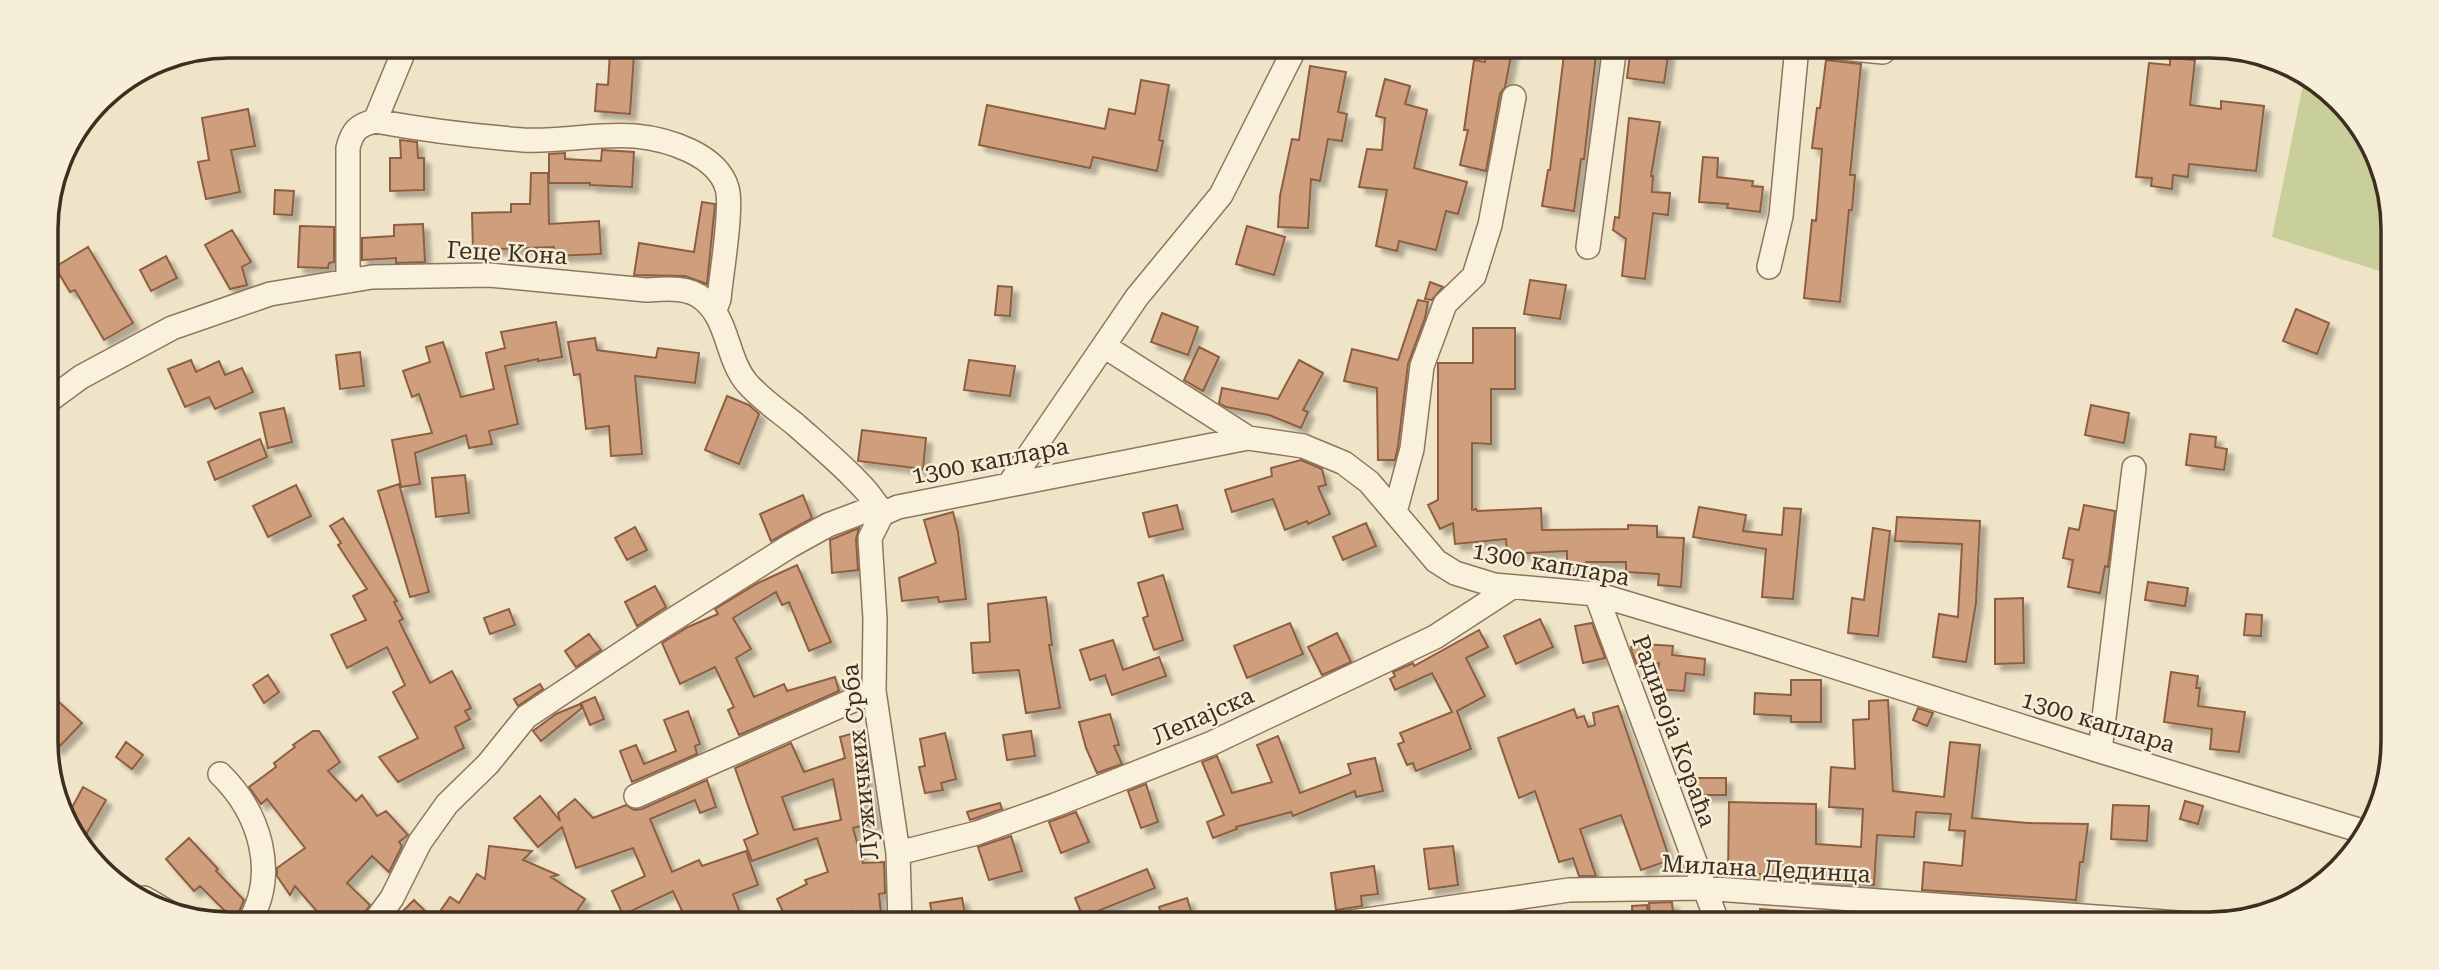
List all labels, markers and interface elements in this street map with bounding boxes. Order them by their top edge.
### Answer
street label: Геце Кона [446,236,568,270]
street label: 1300 каплара [909,432,1071,490]
street label: 1300 каплара [1470,536,1632,592]
street label: Радивоја Кораћа [1626,631,1722,831]
street label: Лужичких Срба [836,662,884,862]
street label: Лепајска [1148,681,1258,751]
street label: 1300 каплара [2018,685,2178,759]
street label: Милана Дединца [1661,850,1871,888]

